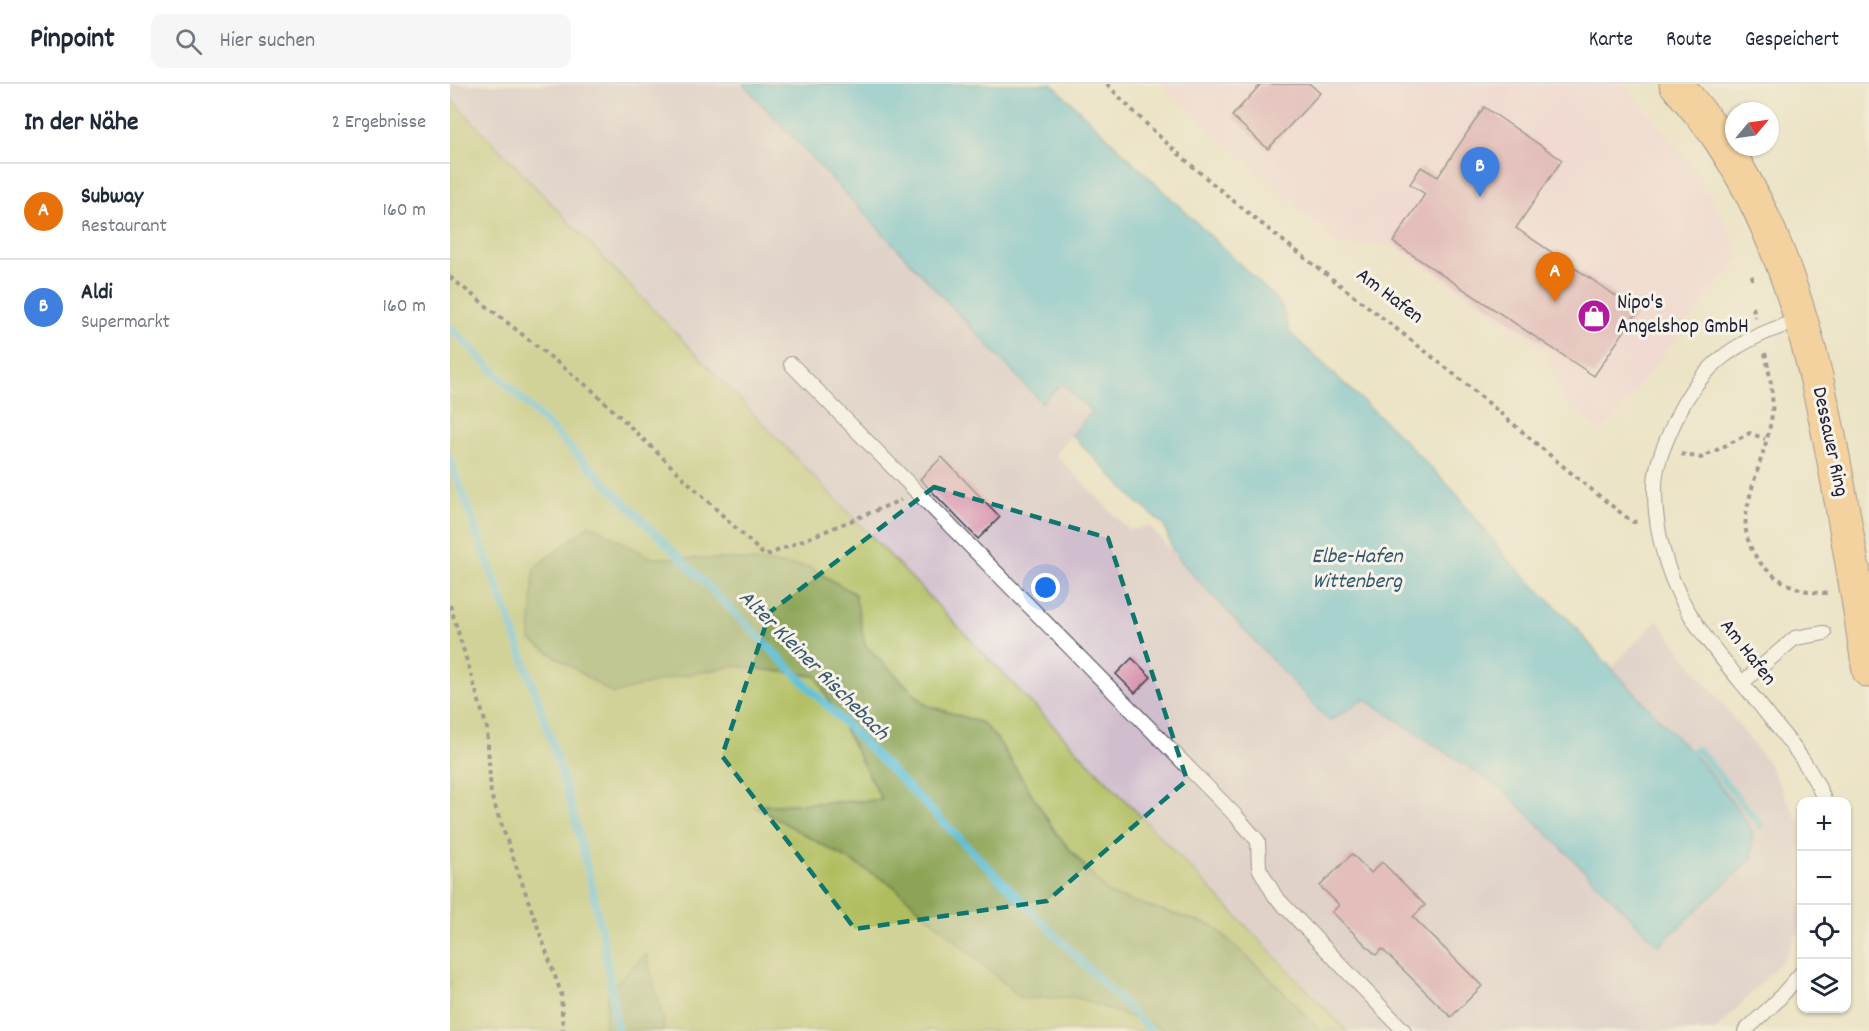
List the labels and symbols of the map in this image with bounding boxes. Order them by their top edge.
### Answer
north arrow [1725,102,1779,156]
pin: B [1460,147,1500,197]
pin: A [1536,252,1574,302]
street label: Am Hafen [1349,262,1429,332]
place label: Nipo's Angelshop GmbH [1617,289,1749,343]
shop icon: Nipo's Angelshop GmbH [1576,298,1612,334]
street label: Dessauer Ring [1803,384,1855,500]
water label: Elbe-Hafen Wittenberg [1311,542,1403,598]
your location [1031,573,1060,602]
water label: Alter Kleiner Rischebach [731,584,896,749]
street label: Am Hafen [1711,613,1783,693]

